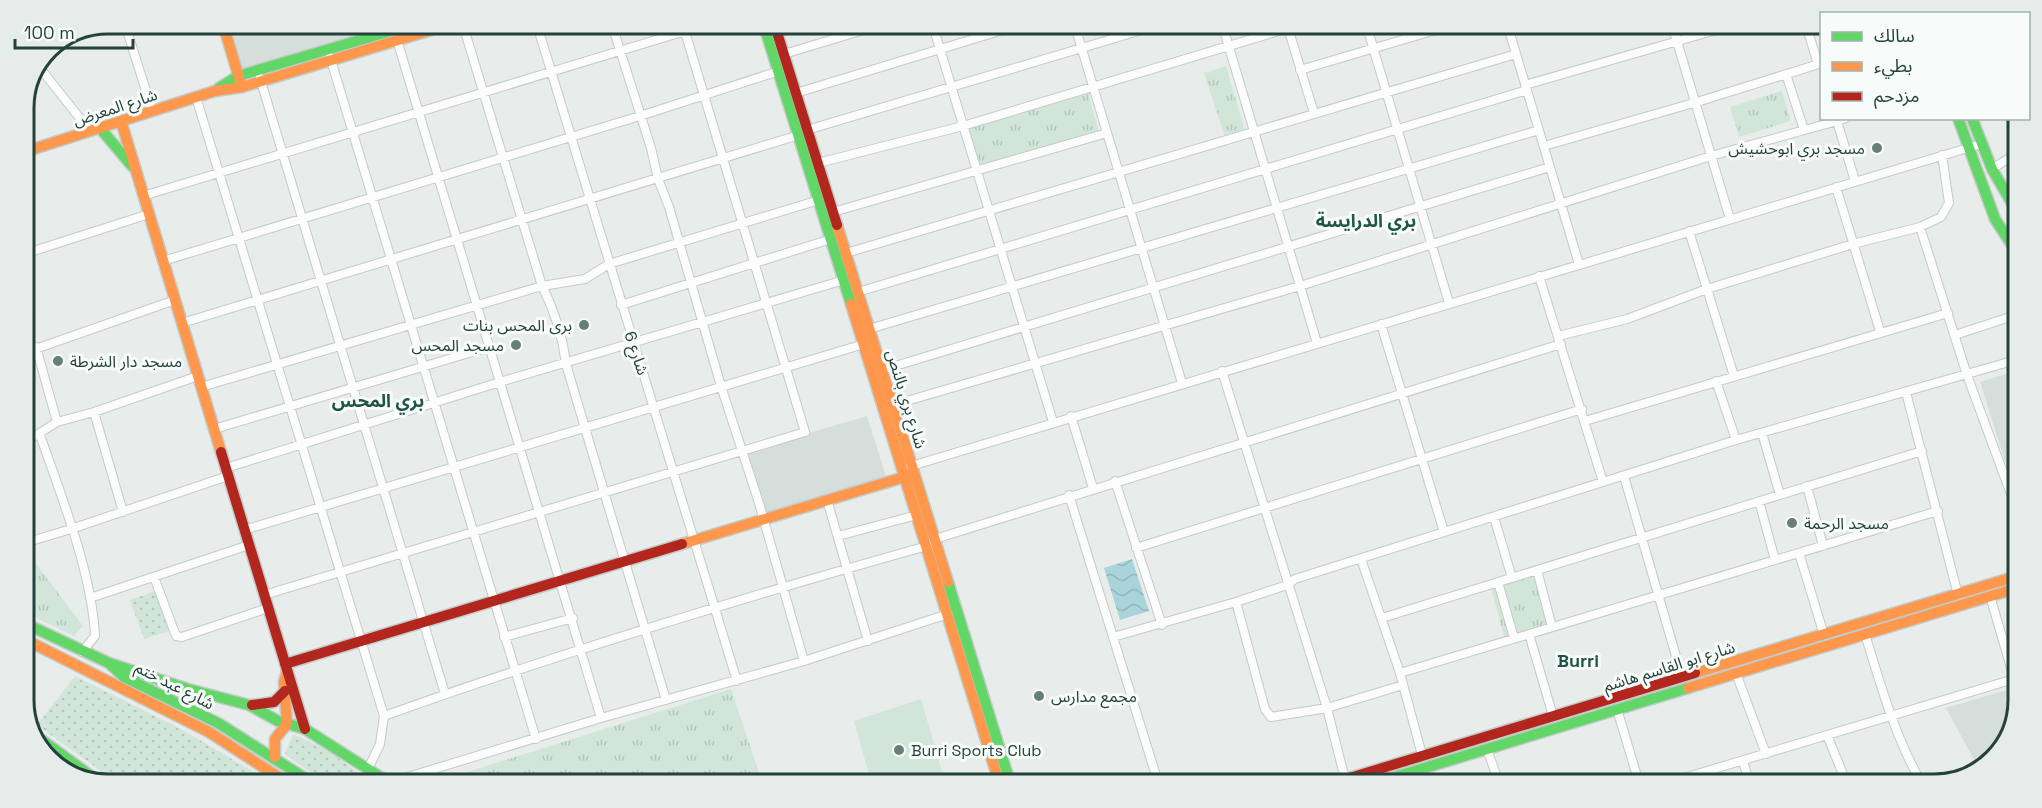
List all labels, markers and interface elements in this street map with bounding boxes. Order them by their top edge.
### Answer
scale bar [15,12,134,50]
legend [1820,12,2030,120]
text: 100 m [24,21,75,44]
text: سالك [1874,24,1915,47]
text: بطيء [1874,54,1912,79]
street label: شارع المعرض [70,84,161,133]
text: مزدحم [1874,84,1919,109]
place label: مسجد بري ابوحشيش [1728,138,1865,161]
marker: مسجد بري ابوحشيش [1870,141,1884,155]
district label: بري الدرايسة [1316,209,1416,235]
place label: برى المحس بنات [463,315,572,336]
marker: برى المحس بنات [577,318,591,332]
street label: شارع 6 [618,328,653,378]
place label: مسجد المحس [411,335,504,356]
marker: مسجد المحس [509,338,523,352]
street label: شارع بري بالنص [880,347,932,452]
place label: مسجد دار الشرطة [70,351,182,372]
marker: مسجد دار الشرطة [51,354,65,368]
district label: بري المحس [332,389,424,415]
place label: مسجد الرحمة [1804,513,1889,534]
marker: مسجد الرحمة [1785,516,1799,530]
street label: شارع ابو القاسم هاشم [1601,636,1738,698]
district label: Burri [1557,649,1599,672]
street label: شارع عبد ختم [131,657,218,716]
place label: مجمع مدارس [1051,686,1137,709]
marker: مجمع مدارس [1032,689,1046,703]
place label: Burri Sports Club [911,740,1042,761]
marker: Burri Sports Club [892,743,906,757]

